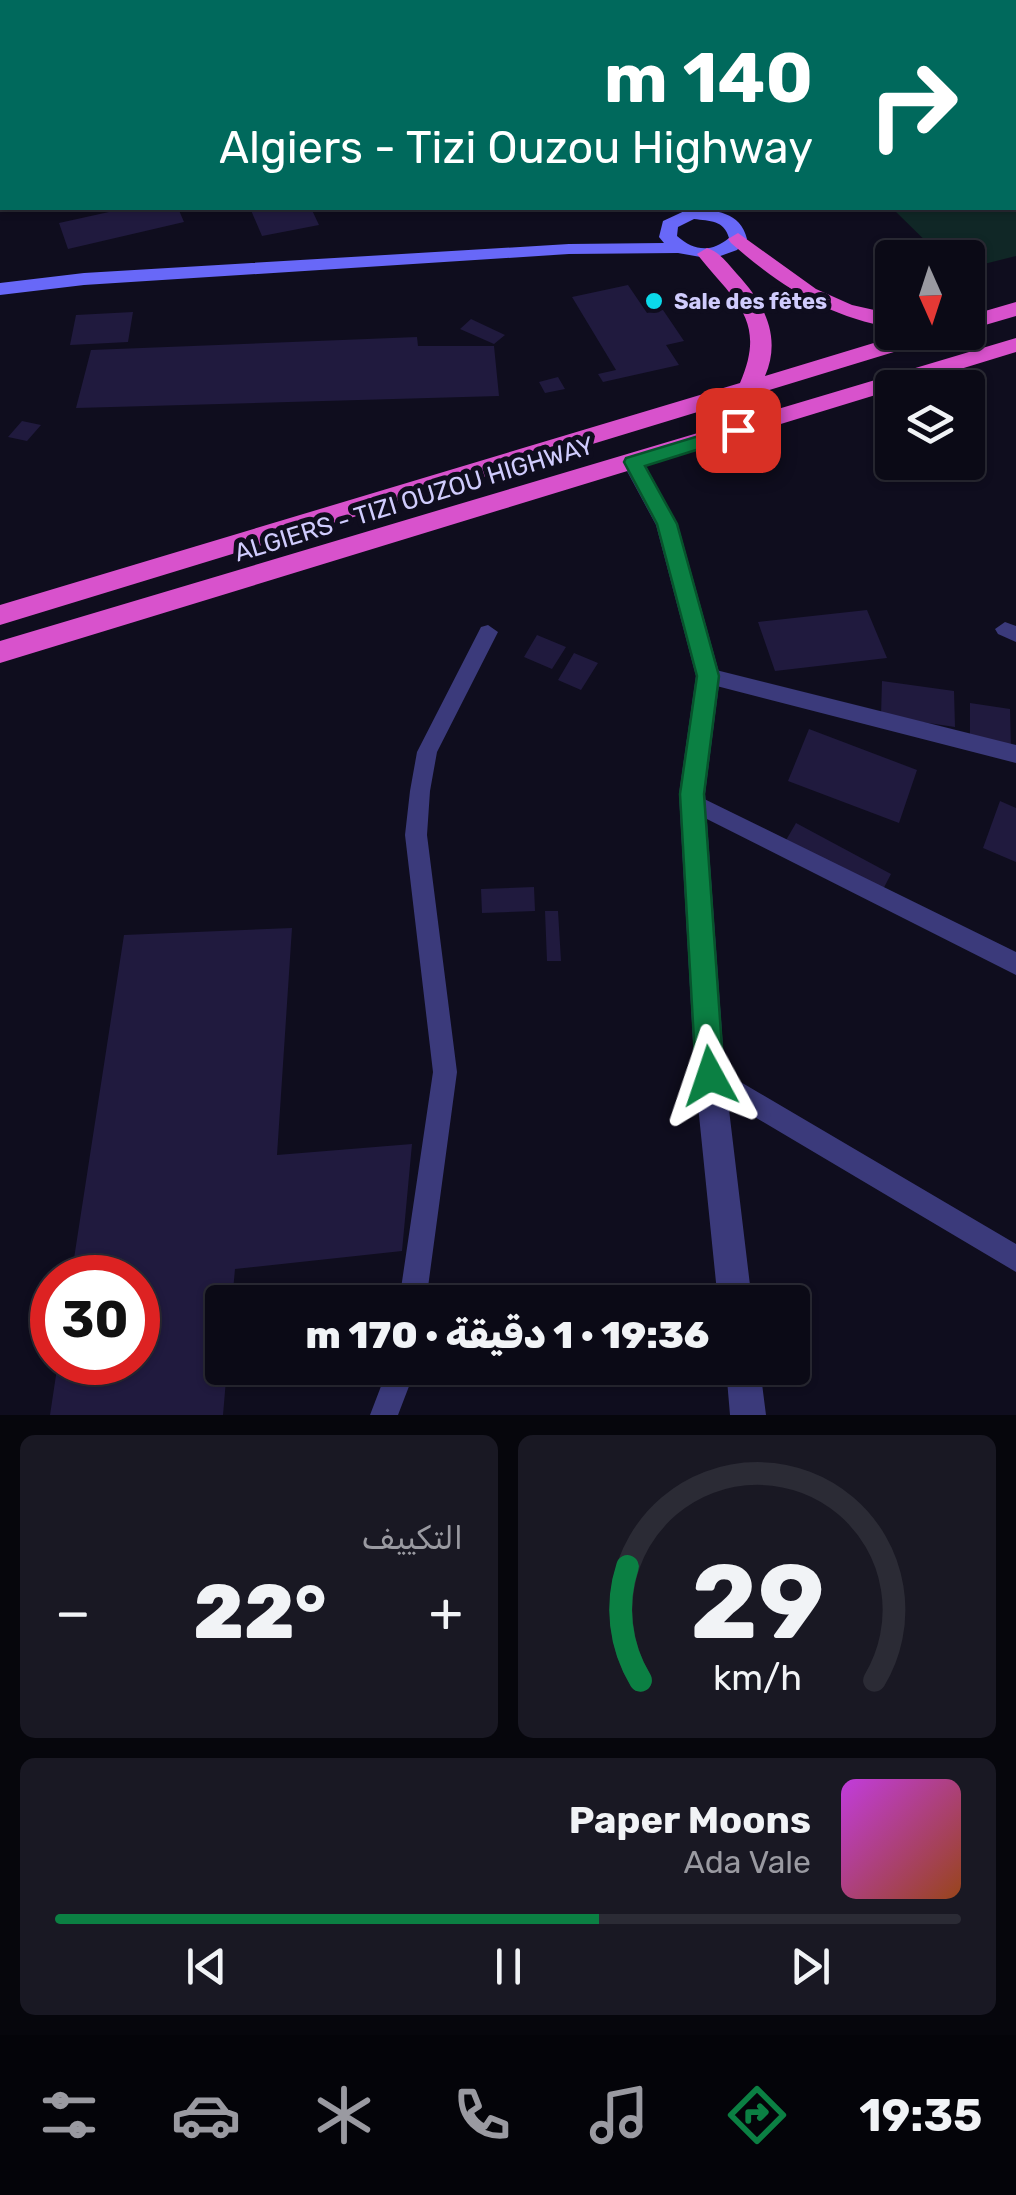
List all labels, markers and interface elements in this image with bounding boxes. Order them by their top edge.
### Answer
text: 140 m [604,37,813,120]
icon: right [848,40,978,170]
text: Algiers - Tizi Ouzou Highway [219,121,813,174]
north arrow [875,240,985,350]
map controls [875,240,985,480]
place label: Sale des fêtes [674,288,827,315]
marker: Sale des fêtes [643,290,665,312]
button: layers [875,370,985,480]
pin [696,388,781,473]
icon: arrive [711,403,766,458]
street label: ALGIERS - TIZI OUZOU HIGHWAY [231,430,597,568]
position arrow [658,1024,762,1128]
speed limit sign: 30 [30,1255,160,1385]
text: 19:36 · 1 دقيقة · 170 m [306,1312,709,1358]
text: التكييف [361,1519,463,1557]
text: 29 [690,1541,824,1664]
text: 22° [193,1568,326,1657]
text: − [55,1580,91,1645]
text: + [429,1580,463,1645]
text: km/h [712,1657,802,1699]
text: Paper Moons [569,1797,811,1843]
text: Ada Vale [684,1843,811,1881]
icon: previous [179,1939,234,1994]
icon: pause [481,1939,536,1994]
icon: next [783,1939,838,1994]
icon: filters [34,2080,104,2150]
icon: car [171,2080,241,2150]
icon: climate [309,2080,379,2150]
icon: phone [447,2080,517,2150]
icon: music [584,2080,654,2150]
icon: directions [722,2080,792,2150]
text: 19:35 [859,2089,982,2142]

